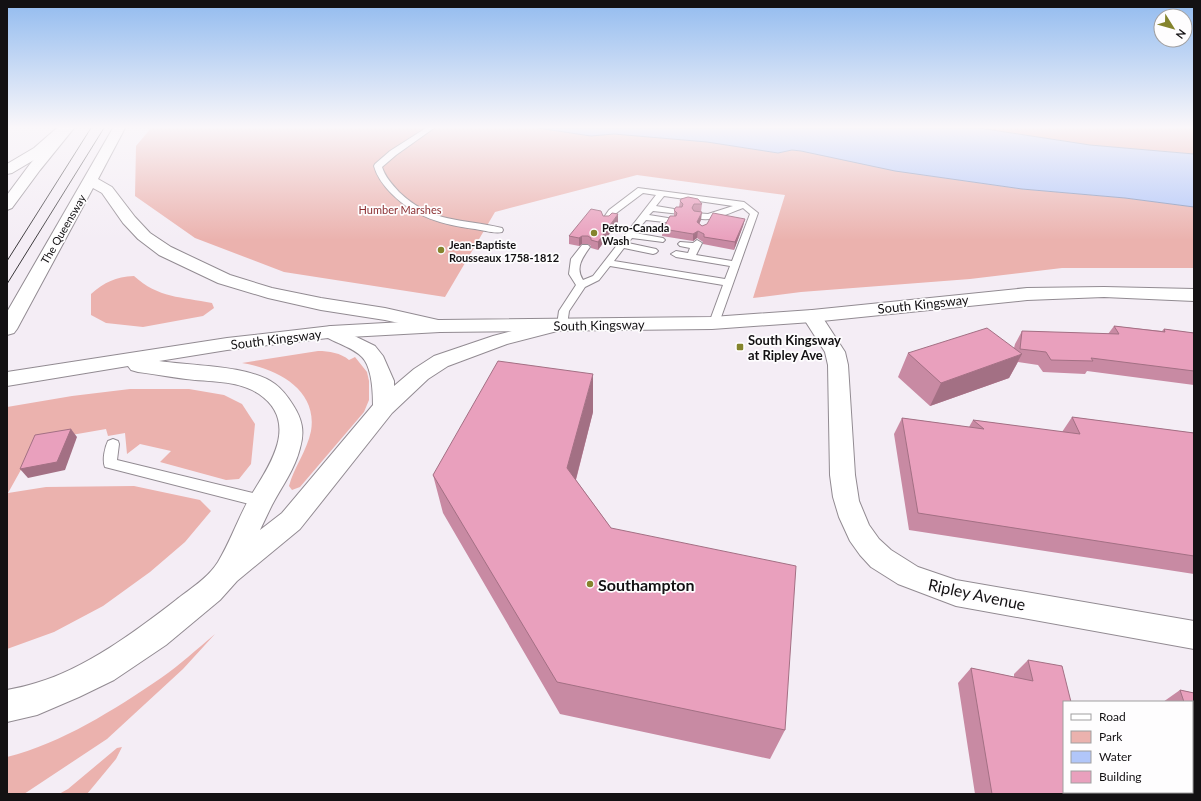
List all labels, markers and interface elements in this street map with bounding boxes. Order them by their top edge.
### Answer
north arrow [1153,8,1193,48]
text: N [1174,27,1189,42]
street label: The Queensway [38,192,88,266]
park label: Humber Marshes [359,203,442,216]
place label: Petro-Canada Wash [602,221,669,247]
marker: Petro-Canada Wash [589,228,599,238]
place label: Jean-Baptiste Rousseaux 1758-1812 [449,238,559,264]
marker: Jean-Baptiste Rousseaux 1758-1812 [436,245,446,255]
street label: South Kingsway [877,291,970,317]
street label: South Kingsway [553,316,645,334]
street label: South Kingsway [230,325,323,353]
place label: South Kingsway at Ripley Ave [748,332,841,363]
marker: South Kingsway at Ripley Ave [735,342,745,352]
street label: Ripley Avenue [927,574,1027,614]
place label: Southampton [598,575,695,594]
marker: Southampton [585,579,595,589]
legend [1063,701,1193,793]
text: Road [1099,709,1126,724]
text: Park [1099,729,1123,744]
text: Water [1099,749,1132,764]
text: Building [1099,769,1142,784]

